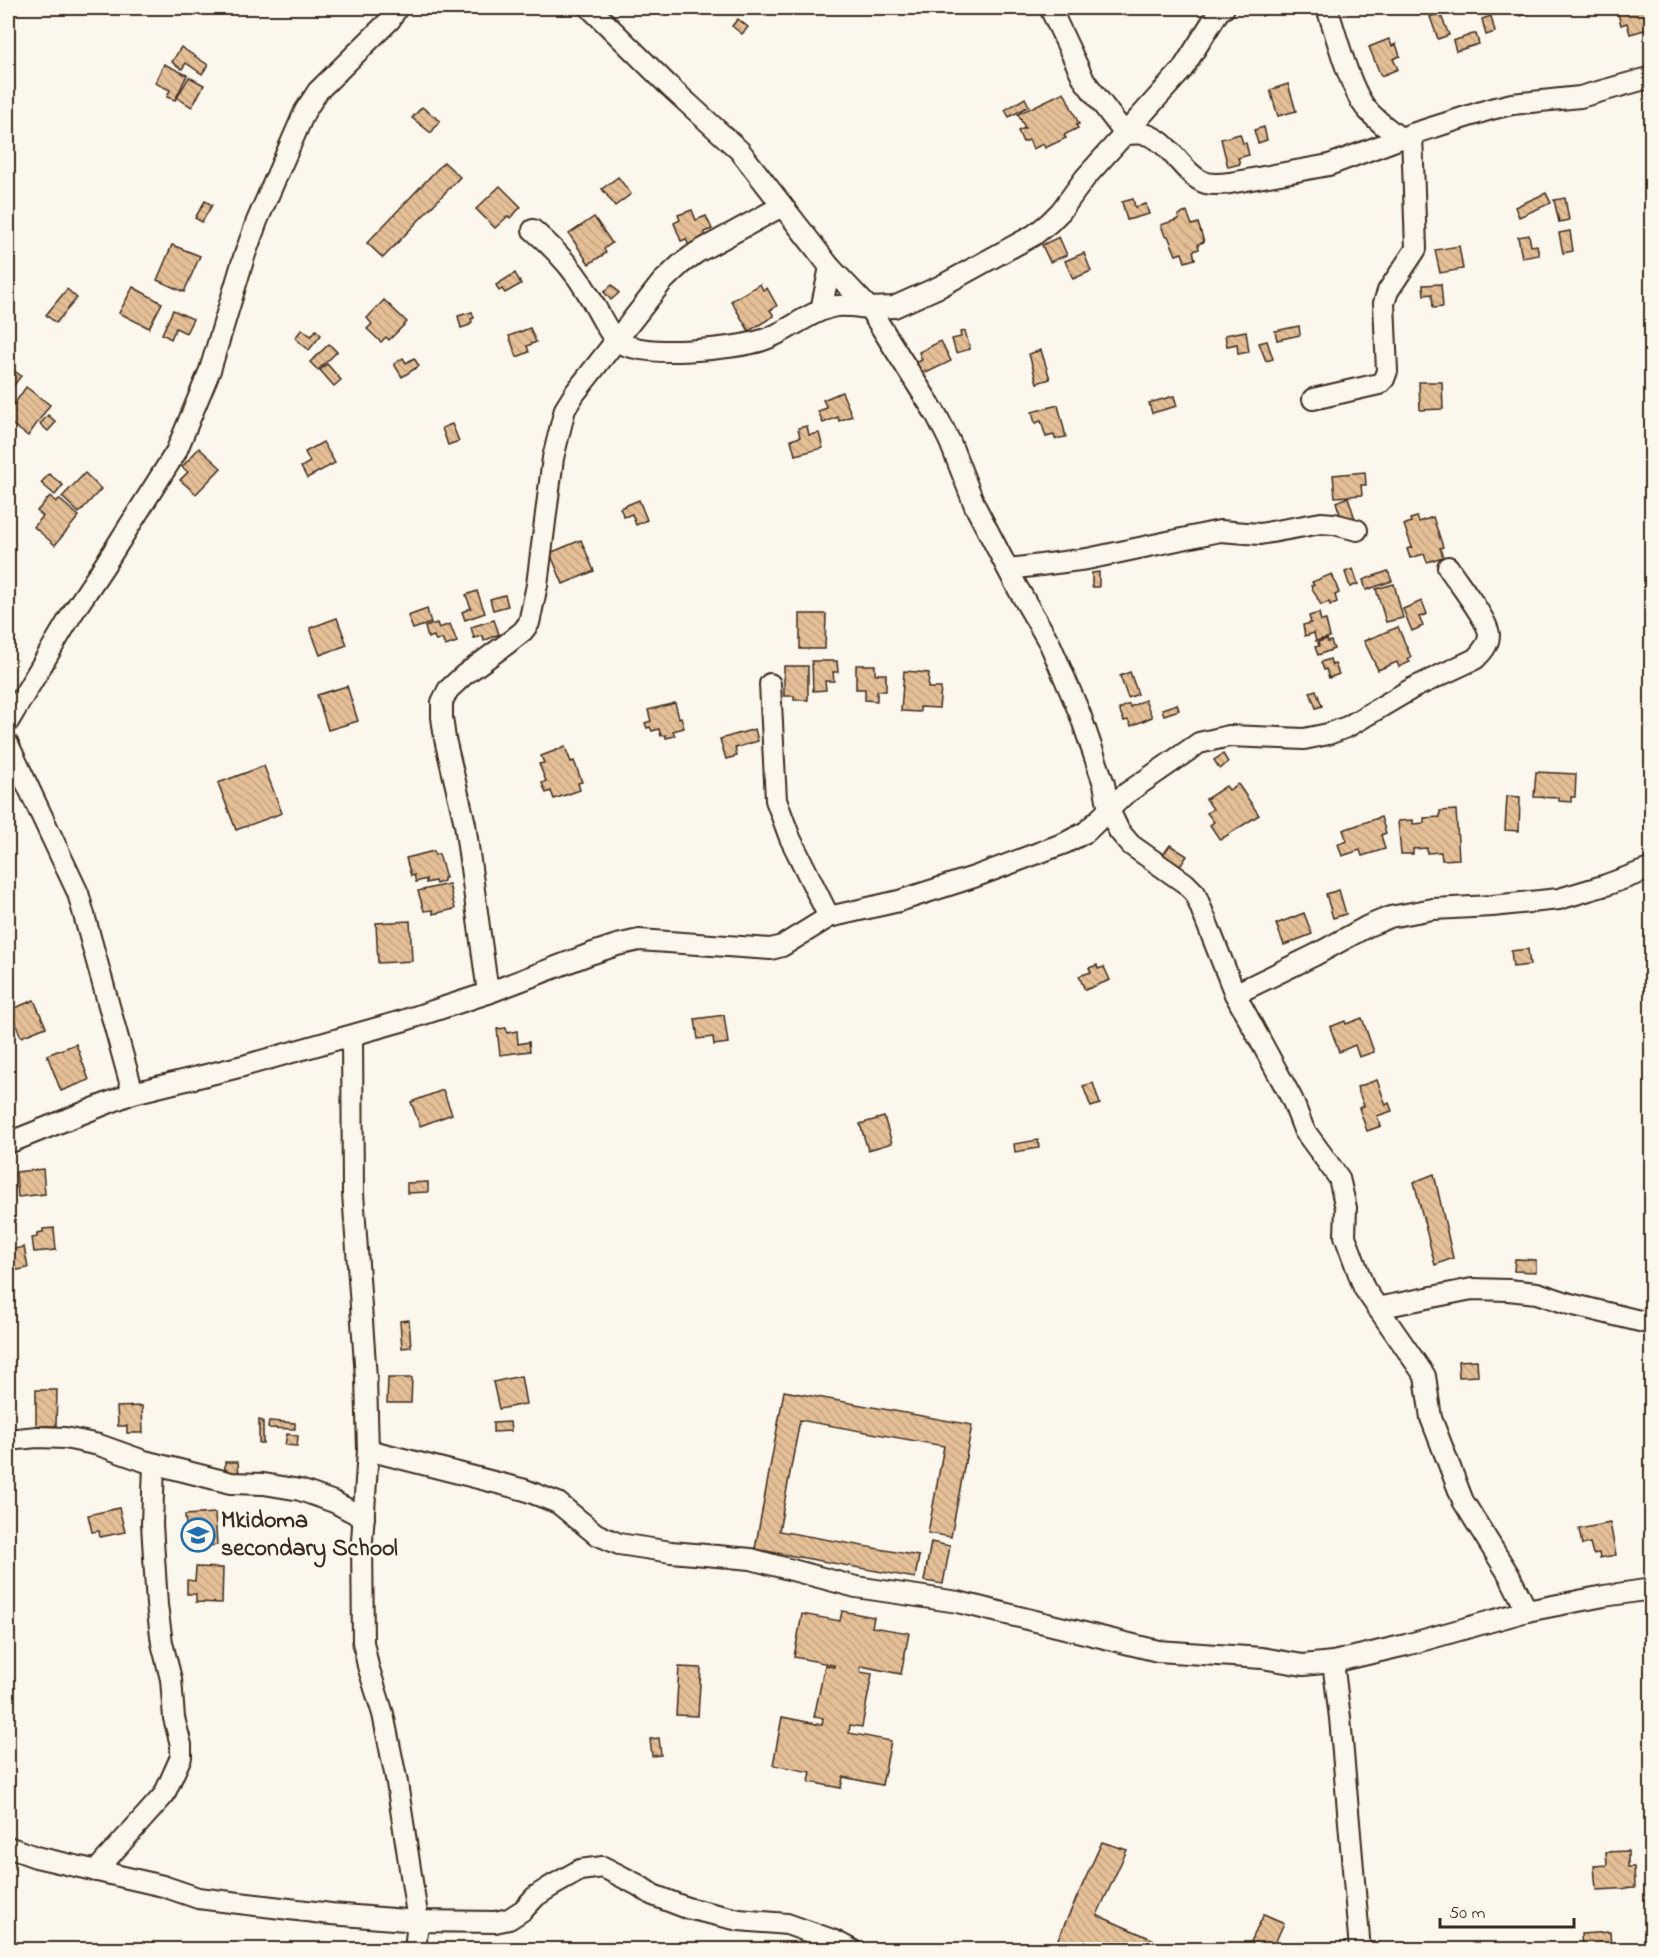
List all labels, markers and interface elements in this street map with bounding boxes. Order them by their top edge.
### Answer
place label: Mkidoma secondary School [221,1504,398,1568]
school or university icon: Mkidoma secondary School [180,1517,216,1553]
scale bar [1440,1891,1574,1929]
text: 50 m [1449,1901,1486,1927]

